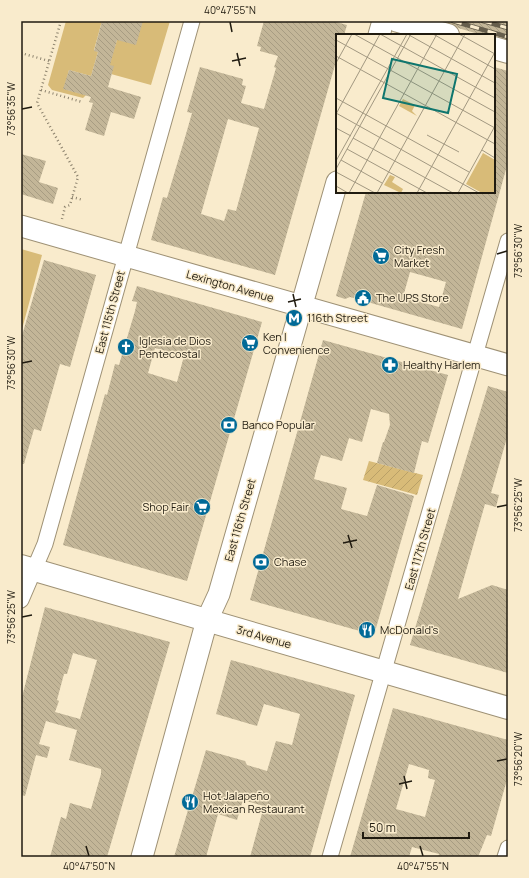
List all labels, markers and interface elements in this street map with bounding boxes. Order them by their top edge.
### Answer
text: 40°47'55"N [204,3,256,17]
inset map [336,34,495,193]
text: 73°56'35"W [4,81,18,136]
text: 73°56'30"W [511,223,525,278]
place label: City Fresh Market [394,242,445,270]
supermarket icon: City Fresh Market [371,246,391,266]
street label: Lexington Avenue [185,266,276,305]
street label: East 115th Street [91,269,128,355]
public building icon: The UPS Store [353,288,373,308]
place label: The UPS Store [376,290,449,305]
metro station icon: 116th Street [284,308,304,328]
place label: 116th Street [307,310,368,325]
place label: Ken I Convenience [263,329,330,357]
place label: Iglesia de Dios Pentecostal [139,333,211,361]
supermarket icon: Ken I Convenience [240,333,260,353]
text: 73°56'30"W [4,335,18,390]
church icon: Iglesia de Dios Pentecostal [116,337,136,357]
pharmacy icon: Healthy Harlem [380,355,400,375]
place label: Healthy Harlem [403,357,480,372]
bank icon: Banco Popular [219,415,239,435]
place label: Banco Popular [242,417,315,432]
street label: East 116th Street [221,477,259,563]
text: 73°56'25"W [511,477,525,532]
supermarket icon: Shop Fair [192,497,212,517]
place label: Shop Fair [143,499,189,514]
street label: East 117th Street [401,506,438,591]
bank icon: Chase [251,552,271,572]
place label: Chase [274,554,307,569]
text: 73°56'25"W [4,589,18,644]
restaurant icon: McDonald's [357,620,377,640]
street label: 3rd Avenue [235,622,294,652]
place label: McDonald's [380,622,438,637]
text: 73°56'20"W [511,731,525,786]
place label: Hot Jalapeño Mexican Restaurant [203,788,305,816]
restaurant icon: Hot Jalapeño Mexican Restaurant [180,792,200,812]
scale bar [363,814,469,840]
text: 50 m [369,819,396,836]
text: 40°47'50"N [63,859,115,873]
text: 40°47'55"N [397,859,449,873]

